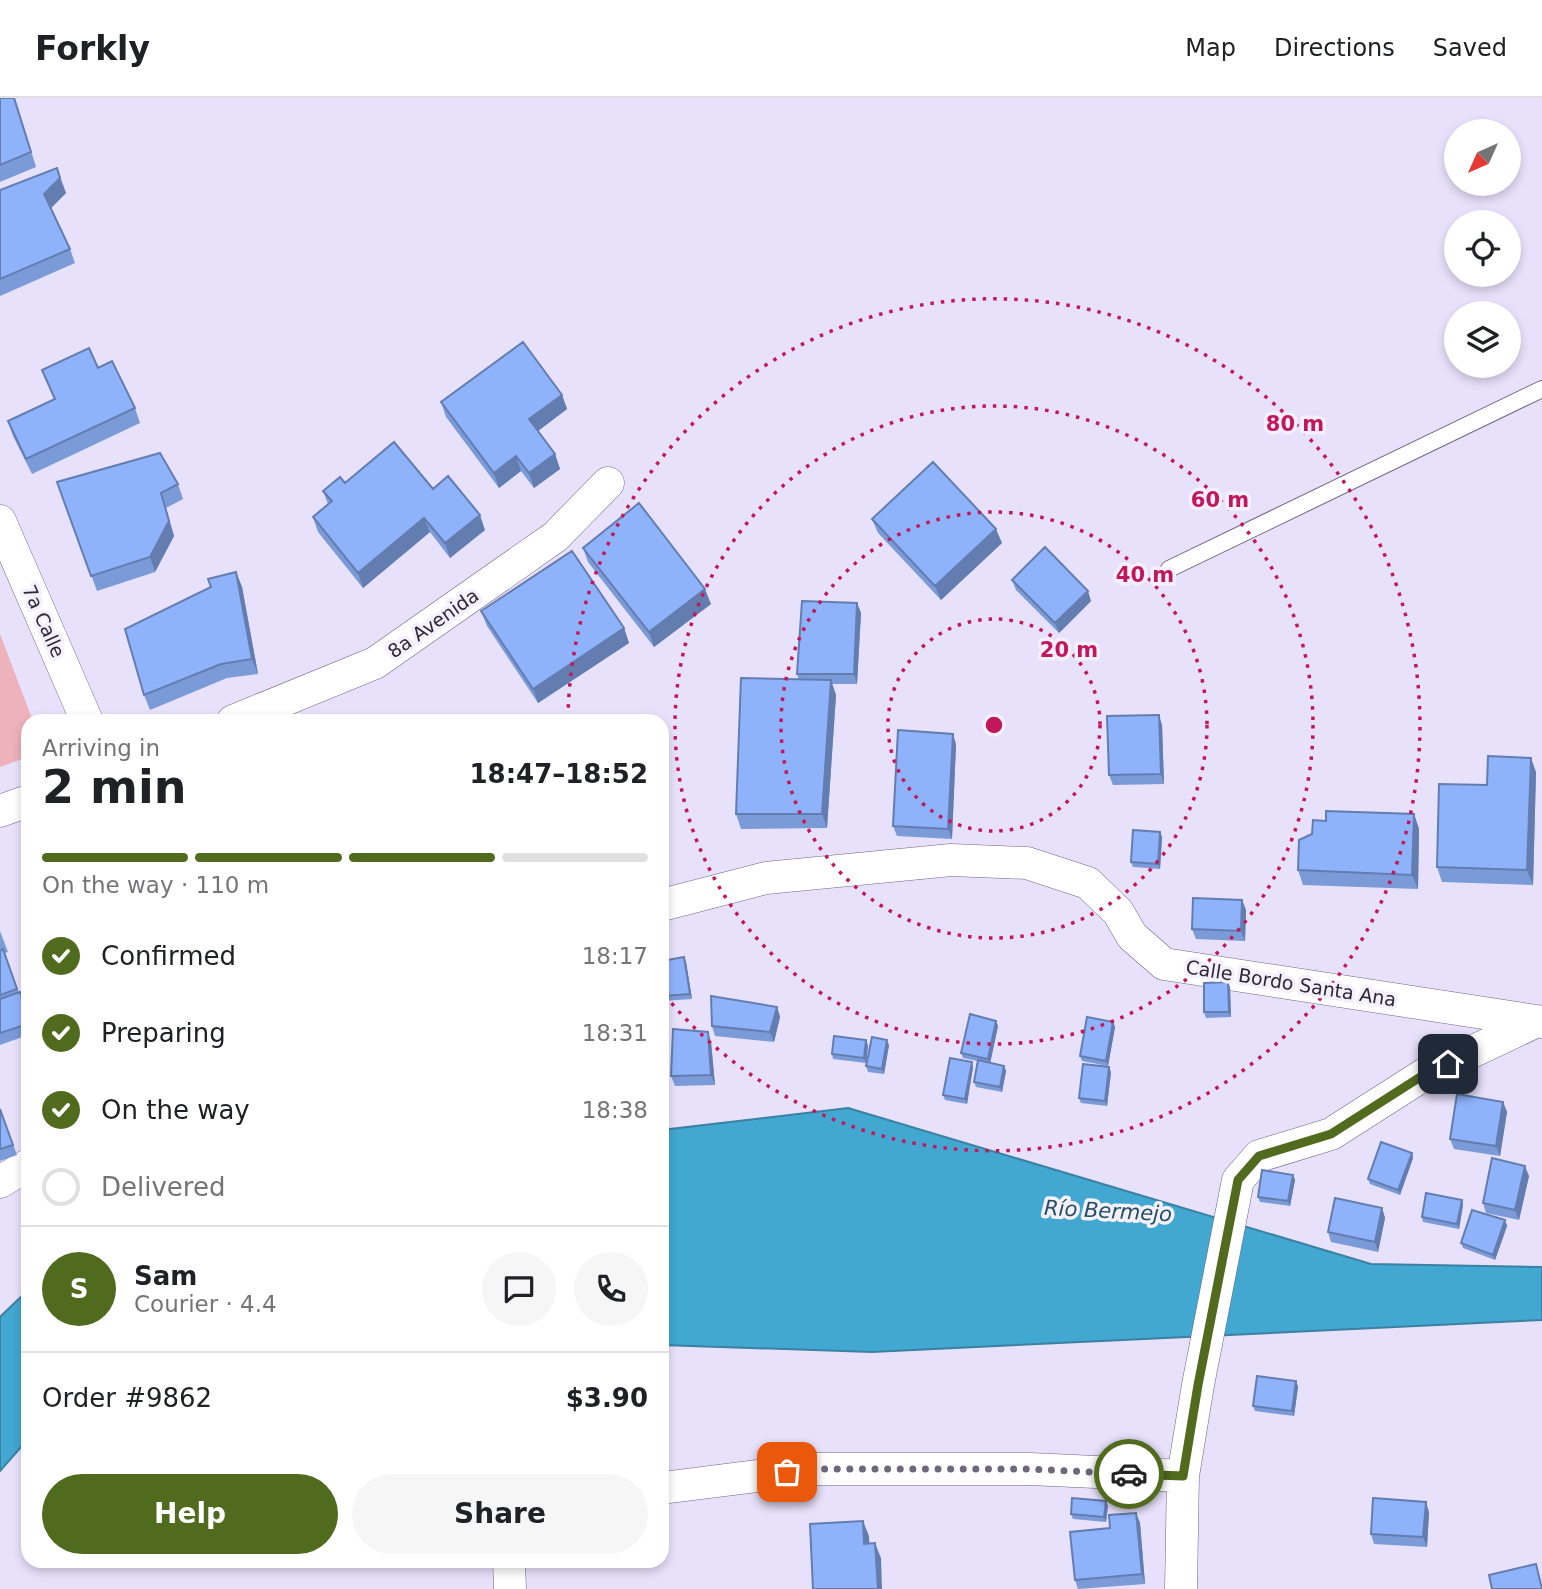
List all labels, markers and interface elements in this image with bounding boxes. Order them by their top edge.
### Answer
text: Forkly [35,29,150,68]
text: Map [1185,34,1236,62]
text: Directions [1274,34,1395,62]
text: Saved [1433,34,1507,62]
north arrow [1444,119,1521,196]
map controls [1444,119,1521,378]
button: locate [1444,210,1521,287]
button: layers [1444,301,1521,378]
text: 80 m [1266,412,1324,436]
text: 60 m [1191,488,1249,512]
text: 40 m [1116,563,1174,587]
street label: 7a Calle [18,581,70,661]
street label: 8a Avenida [383,584,483,662]
text: 20 m [1040,638,1098,662]
centre of rings [982,713,1006,737]
text: Arriving in [42,735,160,761]
text: 18:47–18:52 [469,759,648,789]
text: 2 min [42,760,186,814]
text: On the way · 110 m [42,872,269,898]
icon: check [42,937,80,975]
text: Confirmed [101,941,236,971]
text: 18:17 [582,943,648,969]
street label: Calle Bordo Santa Ana [1184,956,1398,1010]
icon: check [42,1014,80,1052]
text: Preparing [101,1018,226,1048]
text: 18:31 [582,1020,648,1046]
pin [1418,1034,1478,1094]
icon: home [1429,1045,1467,1083]
icon: check [42,1091,80,1129]
text: On the way [101,1095,250,1125]
text: 18:38 [582,1097,648,1123]
text: Delivered [101,1172,225,1202]
water label: Río Bermejo [1043,1196,1173,1226]
button: chat [482,1252,556,1326]
button: phone [574,1252,648,1326]
text: Sam [134,1261,197,1291]
text: S [70,1274,88,1304]
text: Courier · 4.4 [134,1291,277,1317]
text: Order #9862 [42,1383,212,1413]
text: $3.90 [566,1383,648,1413]
courier [1094,1439,1164,1509]
pin [757,1442,817,1502]
icon: bag [768,1453,806,1491]
icon: car [1110,1455,1148,1493]
button: Help [42,1474,338,1554]
button: Share [352,1474,648,1554]

